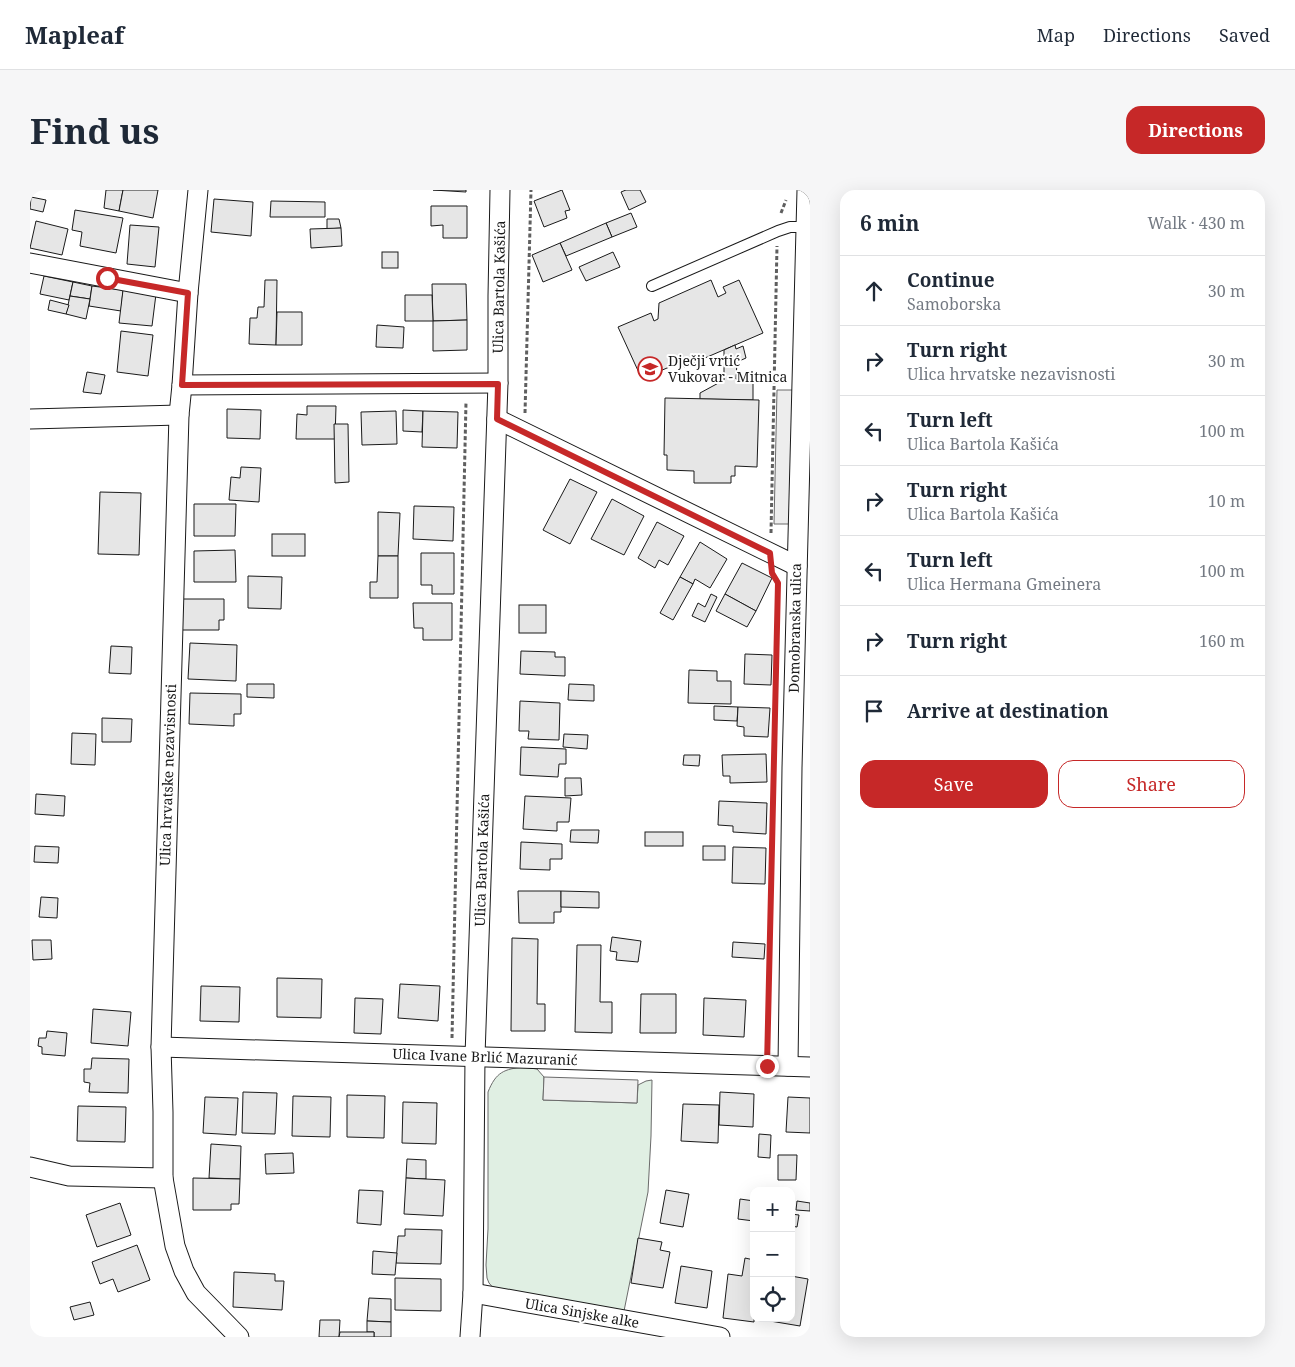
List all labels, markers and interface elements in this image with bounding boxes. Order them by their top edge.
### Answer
text: Mapleaf [25,18,124,51]
text: Map [1037,23,1075,47]
text: Directions [1103,23,1191,47]
text: Saved [1219,23,1270,47]
button: Directions [1126,106,1265,154]
text: Find us [30,107,159,154]
text: 6 min [860,209,919,237]
text: Walk · 430 m [1148,212,1245,234]
street label: Ulica Bartola Kašića [488,220,509,354]
route start [96,267,119,290]
text: Continue [907,267,995,293]
icon: ahead [860,277,888,305]
text: 30 m [1208,280,1245,302]
text: Samoborska [907,293,1001,315]
text: Turn right [907,337,1007,363]
icon: right [860,347,888,375]
text: 30 m [1208,350,1245,372]
place label: Dječji vrtić Vukovar - Mitnica [668,351,787,386]
school or university icon: Dječji vrtić Vukovar - Mitnica [637,356,663,382]
text: Ulica hrvatske nezavisnosti [907,363,1115,385]
text: Turn left [907,407,993,433]
icon: left [860,417,888,445]
text: 100 m [1199,420,1245,442]
text: Ulica Bartola Kašića [907,433,1059,455]
text: Turn right [907,477,1007,503]
icon: right [860,487,888,515]
text: 10 m [1208,490,1245,512]
text: Ulica Bartola Kašića [907,503,1059,525]
text: Turn left [907,547,993,573]
icon: left [860,557,888,585]
text: 100 m [1199,560,1245,582]
street label: Domobranska ulica [784,563,805,693]
text: Ulica Hermana Gmeinera [907,573,1101,595]
icon: right [860,627,888,655]
text: Turn right [907,628,1007,654]
text: 160 m [1199,630,1245,652]
street label: Ulica hrvatske nezavisnosti [155,683,180,866]
icon: arrive [860,697,888,725]
text: Arrive at destination [907,698,1109,724]
button: Save [860,760,1048,808]
button: Share [1058,760,1245,808]
street label: Ulica Bartola Kašića [470,793,493,927]
street label: Ulica Ivane Brlić Mazuranić [392,1044,578,1069]
route end [756,1055,779,1078]
map controls [750,1187,795,1322]
button: + [750,1187,795,1232]
button: − [750,1232,795,1277]
button: locate [750,1277,795,1322]
street label: Ulica Sinjske alke [524,1293,641,1332]

